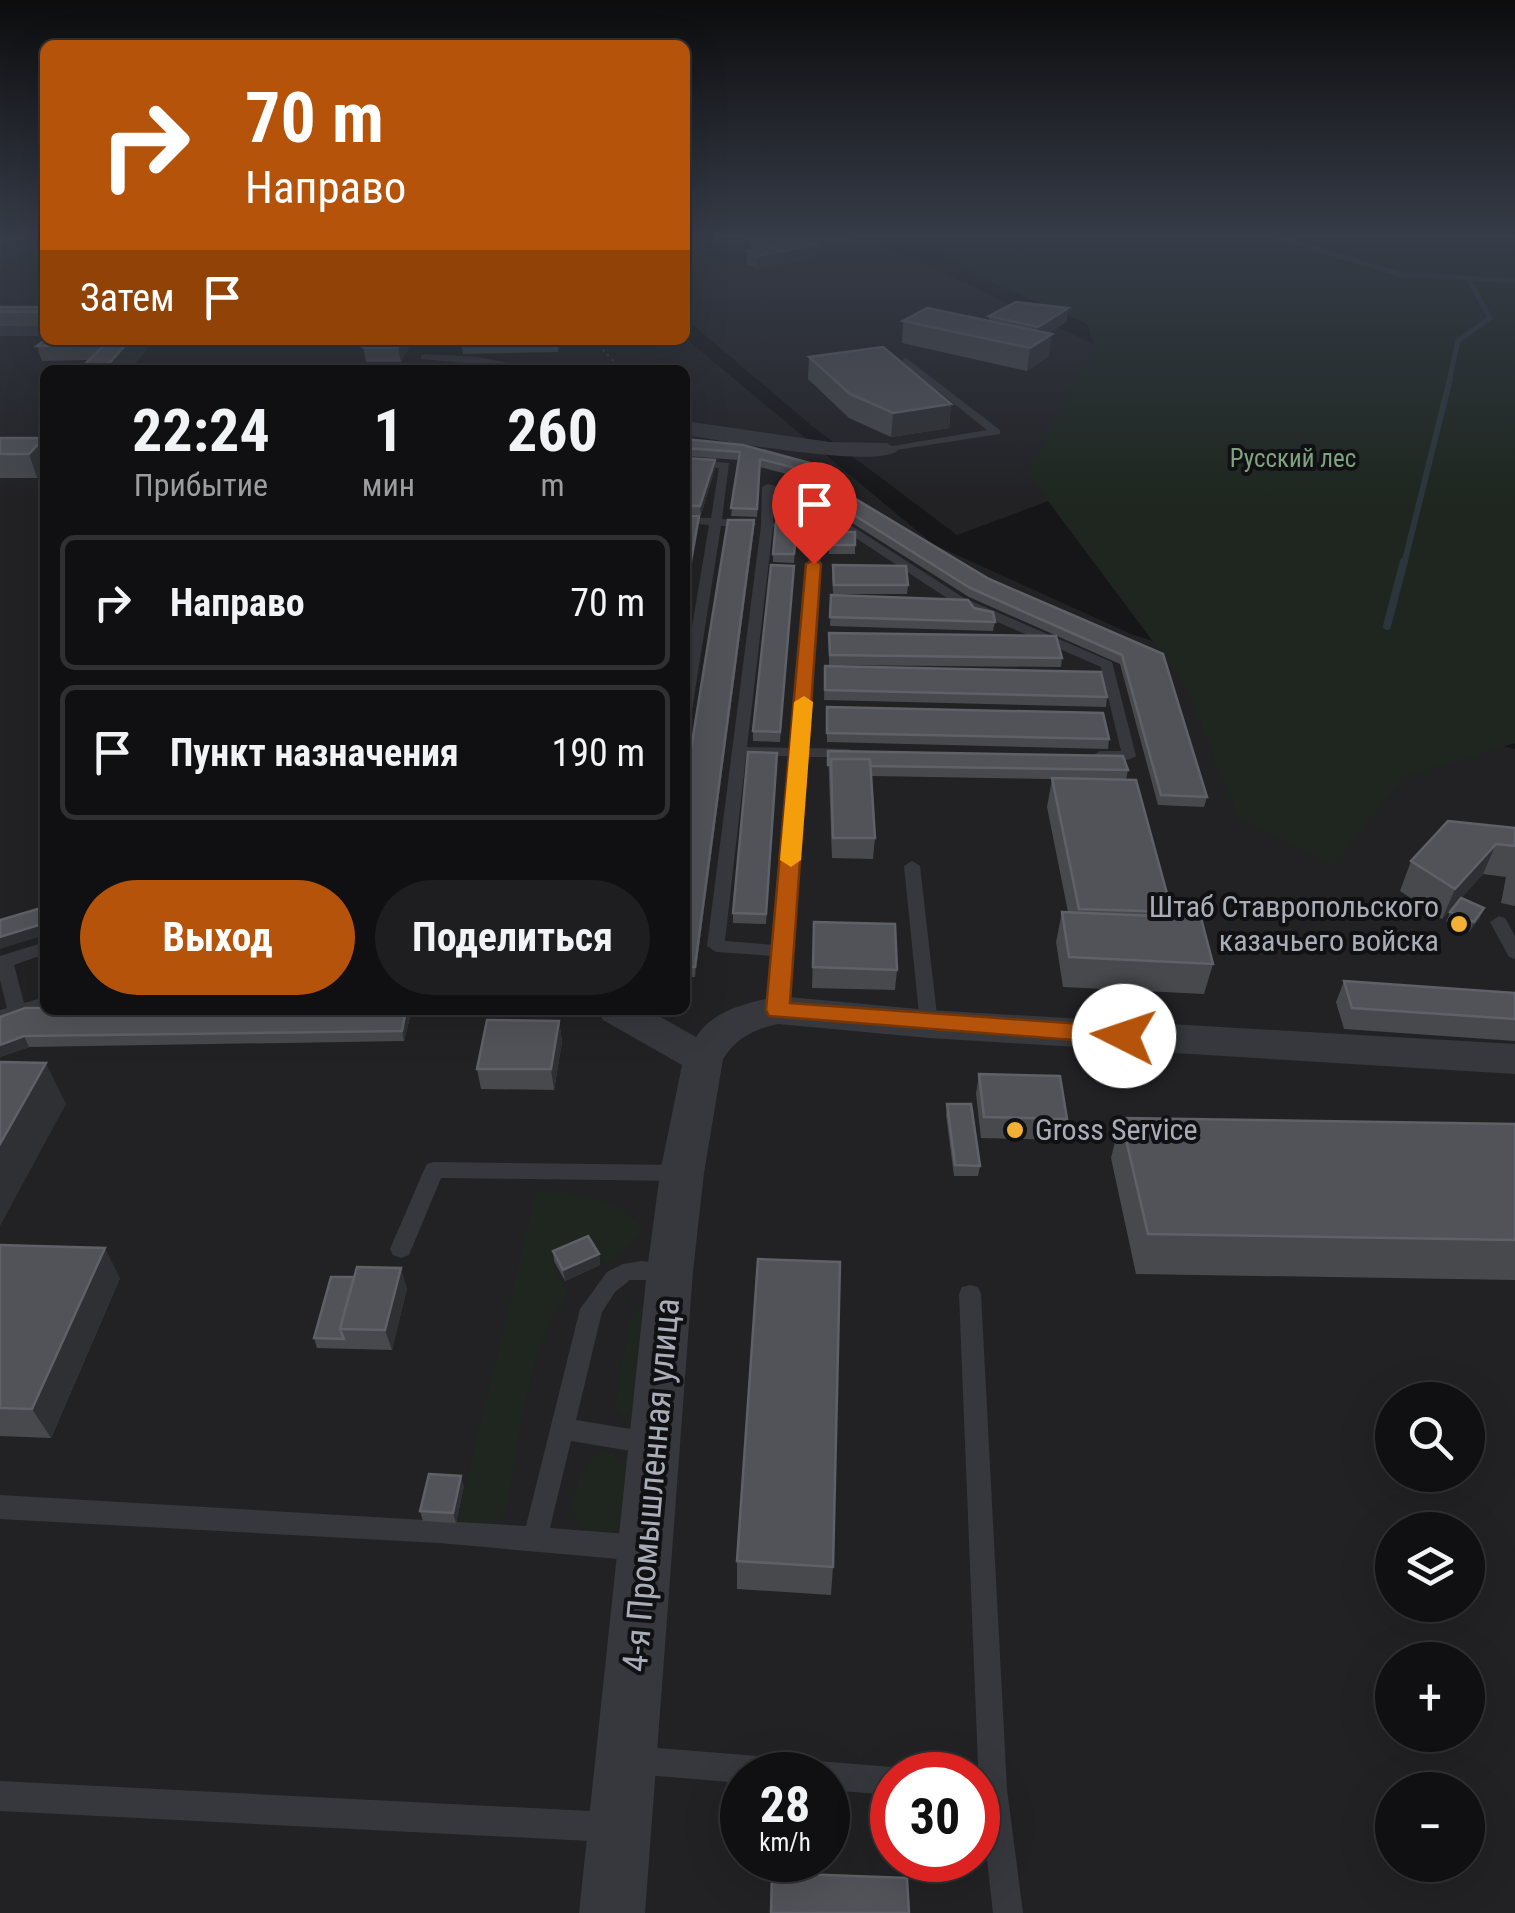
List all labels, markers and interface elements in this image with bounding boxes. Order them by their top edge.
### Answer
text: 70 m [245,77,384,159]
icon: right [80,80,210,210]
text: Направо [245,161,406,214]
icon: arrive [195,270,250,325]
text: Затем [80,276,175,320]
text: 22:24 [132,395,270,466]
text: 1 [373,395,404,466]
text: 260 [507,395,598,466]
park label: Русский лес [1230,444,1356,473]
pin [772,462,857,565]
text: Прибытие [134,466,268,504]
text: мин [362,466,415,504]
text: m [540,466,565,504]
icon: arrive [787,477,842,532]
icon: right [85,575,140,630]
text: Направо [170,581,305,625]
text: 70 m [570,581,645,625]
icon: arrive [85,725,140,780]
text: Пункт назначения [170,731,459,775]
text: 190 m [551,731,645,775]
button: Выход [80,880,355,995]
button: Поделиться [375,880,650,995]
place label: Штаб Ставропольского казачьего войска [1149,889,1439,958]
marker: Штаб Ставропольского казачьего войска [1448,913,1470,935]
position arrow [1072,984,1176,1088]
place label: Gross Service [1035,1112,1198,1147]
marker: Gross Service [1004,1119,1026,1141]
street label: 4-я Промышленная улица [615,1297,688,1673]
map controls [1375,1382,1485,1882]
button: search [1375,1382,1485,1492]
button: layers [1375,1512,1485,1622]
button: + [1375,1642,1485,1752]
speed limit sign: 30 [870,1752,1000,1882]
button: − [1375,1772,1485,1882]
text: 28 [760,1776,810,1834]
text: km/h [759,1828,811,1857]

